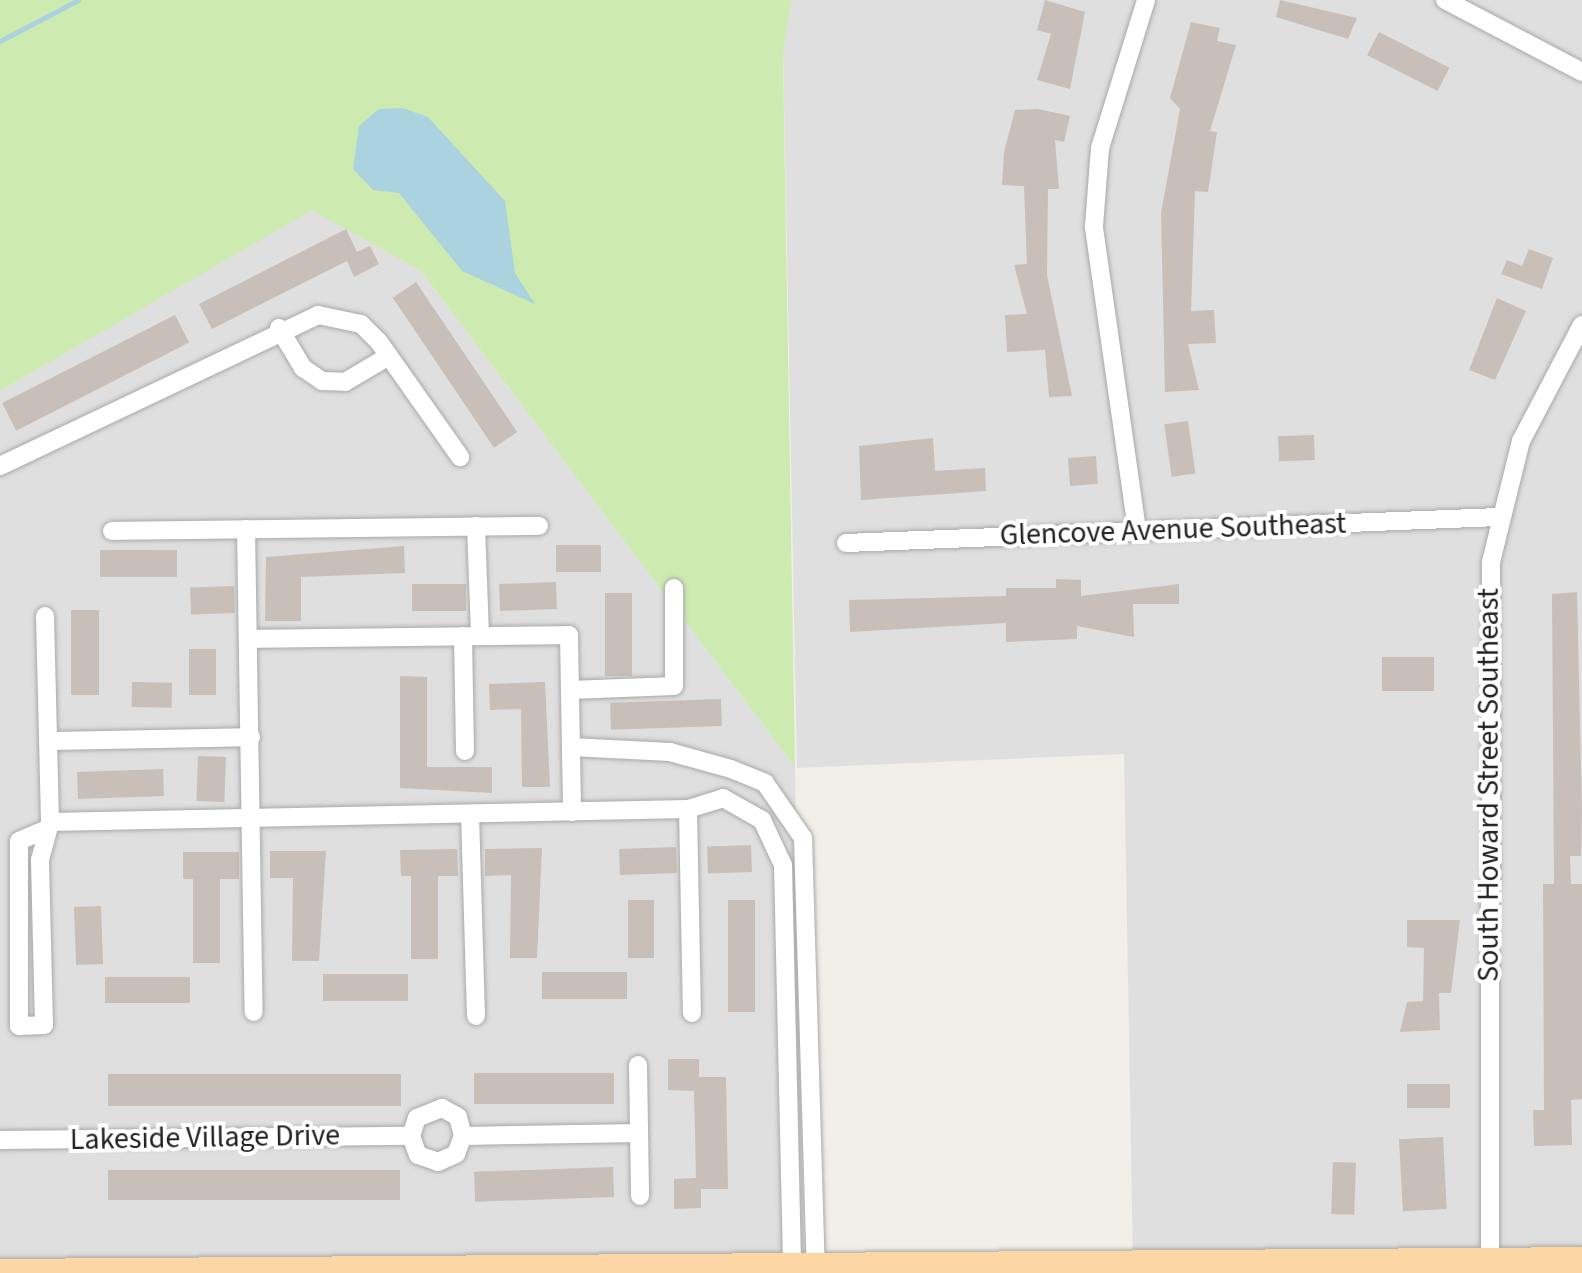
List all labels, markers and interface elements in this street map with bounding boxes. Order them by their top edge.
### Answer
street label: Glencove Avenue Southeast [999,506,1347,554]
street label: South Howard Street Southeast [1471,588,1507,982]
street label: Lakeside Village Drive [70,1118,340,1158]

